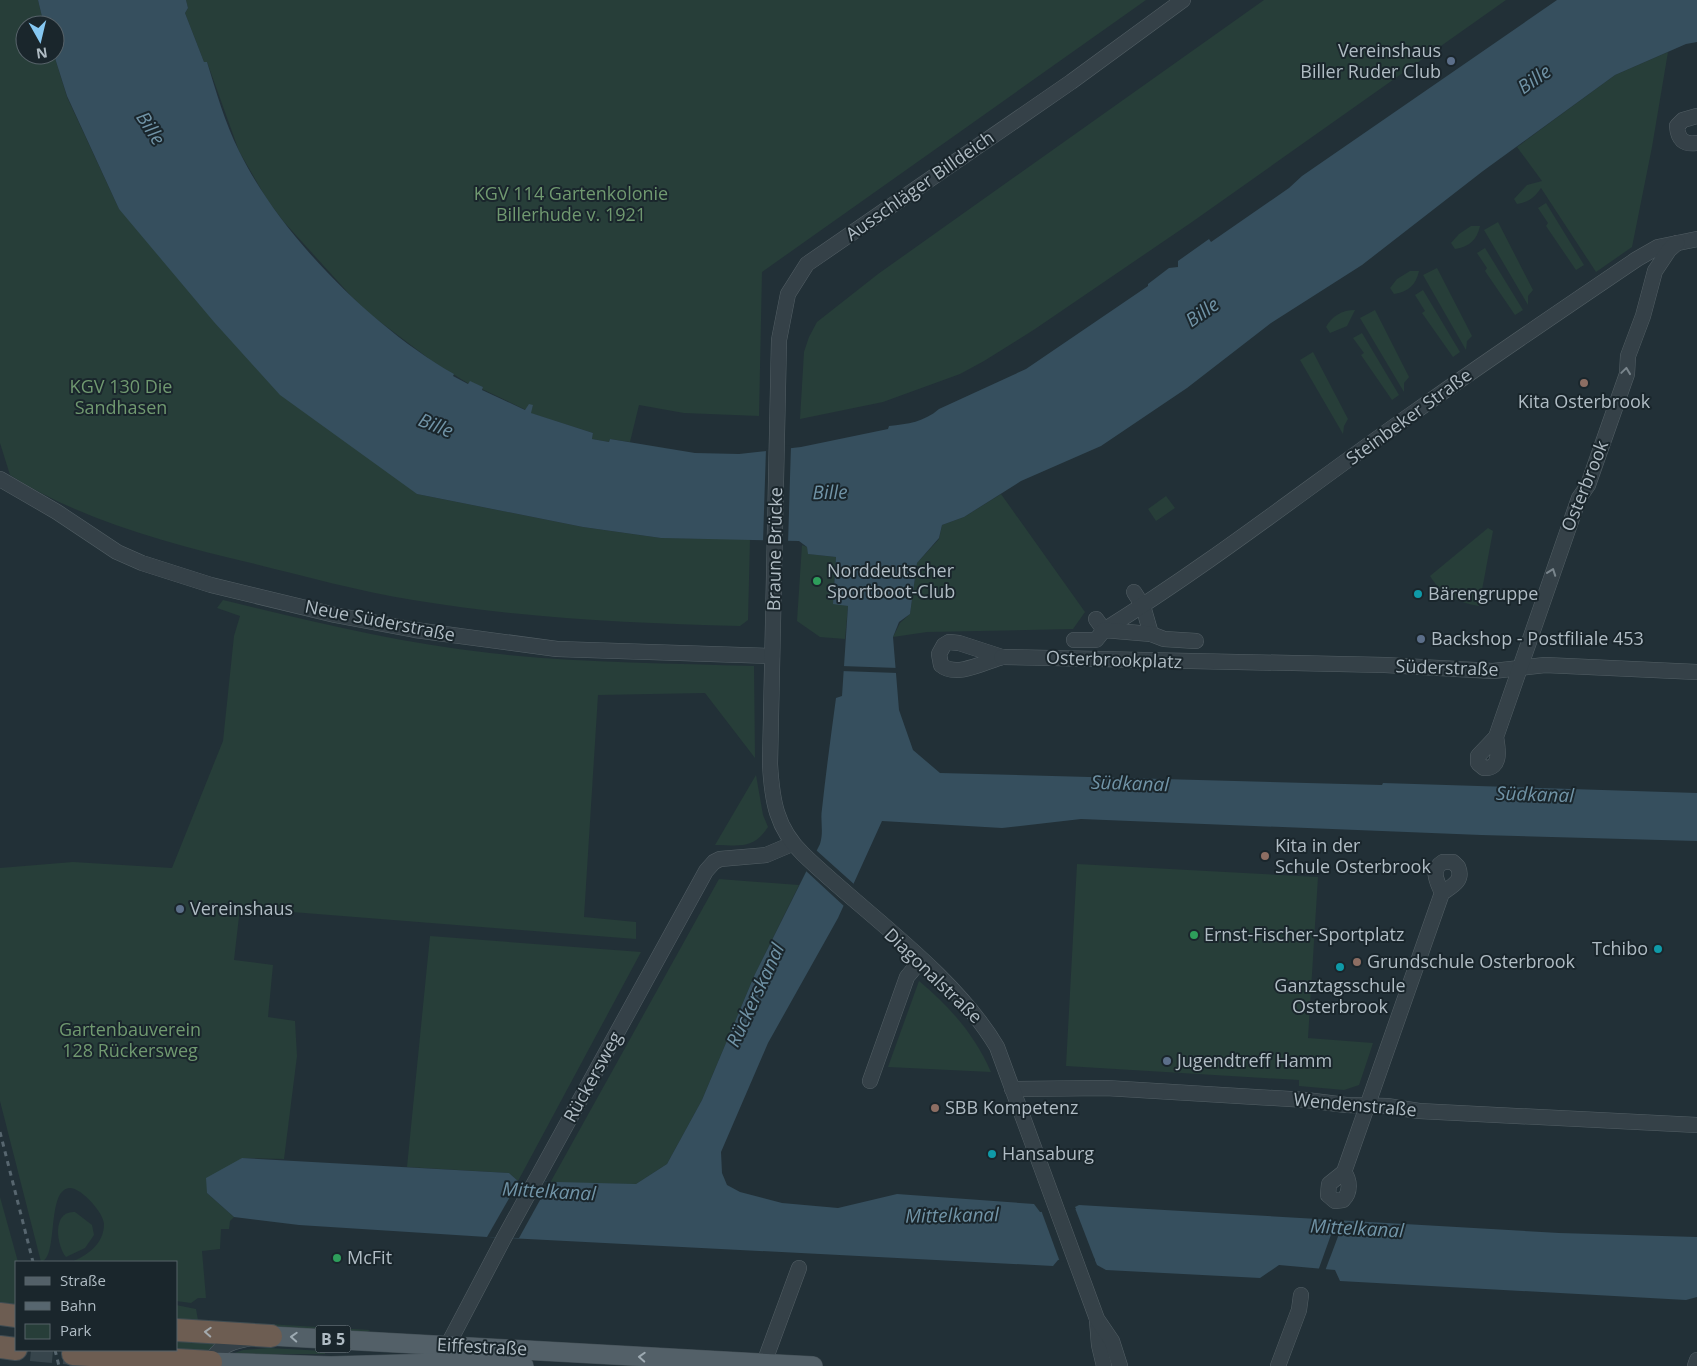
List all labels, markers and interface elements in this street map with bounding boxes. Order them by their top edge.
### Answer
north arrow [15,15,65,65]
place label: Vereinshaus Biller Ruder Club [1300,38,1441,83]
text: N [35,43,49,64]
marker: Vereinshaus Biller Ruder Club [1445,55,1457,67]
water label: Bille [1512,58,1556,100]
water label: Bille [130,106,172,150]
street label: Ausschläger Billdeich [840,125,999,246]
park label: KGV 114 Gartenkolonie Billerhude v. 1921 [474,181,668,226]
water label: Bille [1180,291,1224,333]
street label: Steinbeker Straße [1341,362,1476,470]
one-way arrow [1620,366,1631,374]
park label: KGV 130 Die Sandhasen [70,374,172,419]
marker: Kita Osterbrook [1578,377,1590,389]
place label: Kita Osterbrook [1518,389,1651,413]
water label: Bille [415,406,457,444]
street label: Osterbrook [1555,436,1613,535]
water label: Bille [812,479,848,505]
street label: Braune Brücke [761,487,787,611]
place label: Norddeutscher Sportboot-Club [827,558,955,603]
one-way arrow [1546,568,1556,576]
marker: Norddeutscher Sportboot-Club [811,575,823,587]
place label: Bärengruppe [1428,581,1538,605]
marker: Bärengruppe [1412,588,1424,600]
street label: Neue Süderstraße [303,594,457,646]
place label: Backshop - Postfiliale 453 [1431,626,1644,650]
marker: Backshop - Postfiliale 453 [1415,633,1427,645]
street label: Osterbrookplatz [1045,645,1183,673]
street label: Süderstraße [1395,653,1499,681]
water label: Südkanal [1091,769,1171,797]
water label: Südkanal [1496,780,1576,808]
place label: Kita in der Schule Osterbrook [1275,833,1431,878]
marker: Kita in der Schule Osterbrook [1259,850,1271,862]
place label: Vereinshaus [190,896,293,920]
marker: Vereinshaus [174,903,186,915]
street label: Diagonalstraße [880,922,988,1028]
place label: Ernst-Fischer-Sportplatz [1204,922,1404,946]
marker: Ernst-Fischer-Sportplatz [1188,929,1200,941]
place label: Tchibo [1592,936,1648,960]
water label: Rückerskanal [720,938,791,1051]
marker: Tchibo [1652,943,1664,955]
place label: Grundschule Osterbrook [1367,949,1576,973]
marker: Grundschule Osterbrook [1351,956,1363,968]
marker: Ganztagsschule Osterbrook [1334,961,1346,973]
place label: Ganztagsschule Osterbrook [1274,973,1406,1018]
park label: Gartenbauverein 128 Rückersweg [59,1017,201,1062]
street label: Rückersweg [557,1027,627,1126]
place label: Jugendtreff Hamm [1175,1048,1332,1072]
marker: Jugendtreff Hamm [1161,1055,1173,1067]
street label: Wendenstraße [1292,1087,1418,1121]
place label: SBB Kompetenz [945,1095,1078,1119]
marker: SBB Kompetenz [929,1102,941,1114]
place label: Hansaburg [1002,1141,1094,1165]
marker: Hansaburg [986,1148,998,1160]
water label: Mittelkanal [501,1176,598,1207]
water label: Mittelkanal [905,1201,1000,1229]
water label: Mittelkanal [1309,1213,1406,1244]
place label: McFit [347,1245,392,1269]
marker: McFit [331,1252,343,1264]
legend [15,1261,178,1351]
text: Straße [60,1270,106,1290]
text: Bahn [60,1295,96,1315]
text: Park [60,1320,91,1340]
road number: B 5 [316,1326,350,1352]
one-way arrow [204,1327,212,1338]
one-way arrow [290,1332,298,1343]
street label: Eiffestraße [436,1332,528,1360]
one-way arrow [637,1351,645,1362]

